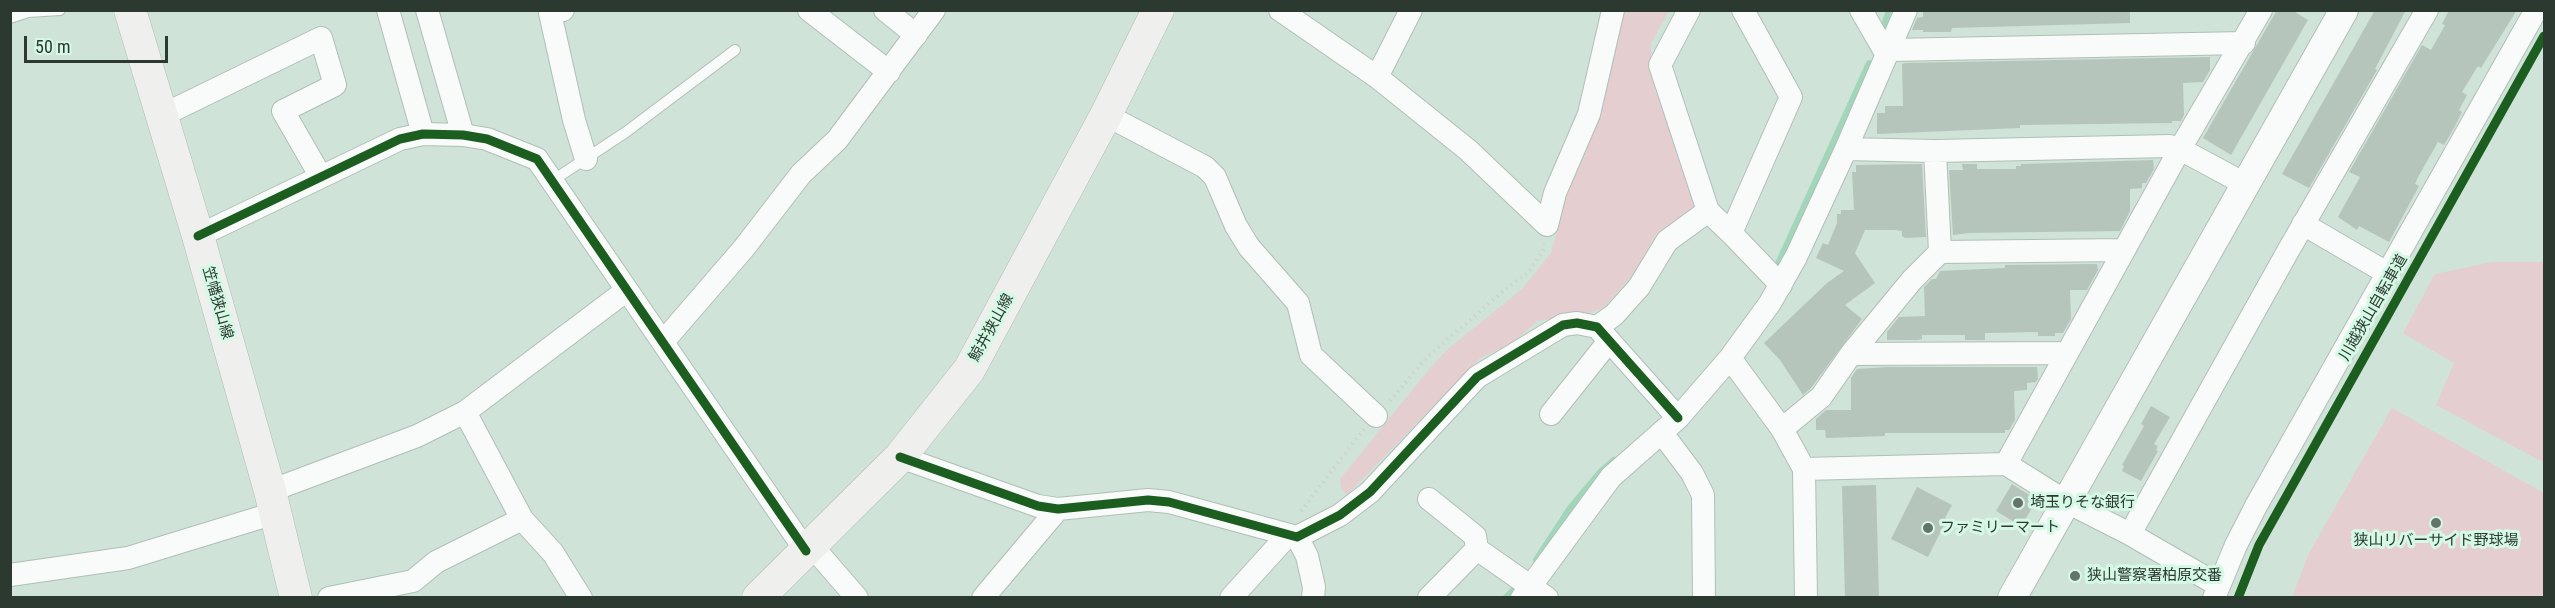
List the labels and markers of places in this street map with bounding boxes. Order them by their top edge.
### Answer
place label: 埼玉りそな銀行 [2030,494,2135,512]
marker: 埼玉りそな銀行 [2011,496,2025,510]
marker: 狭山リバーサイド野球場 [2429,516,2443,530]
place label: ファミリーマート [1940,519,2060,537]
marker: ファミリーマート [1921,521,1935,535]
place label: 狭山リバーサイド野球場 [2354,532,2518,550]
place label: 狭山警察署柏原交番 [2087,567,2222,585]
marker: 狭山警察署柏原交番 [2068,569,2082,583]

